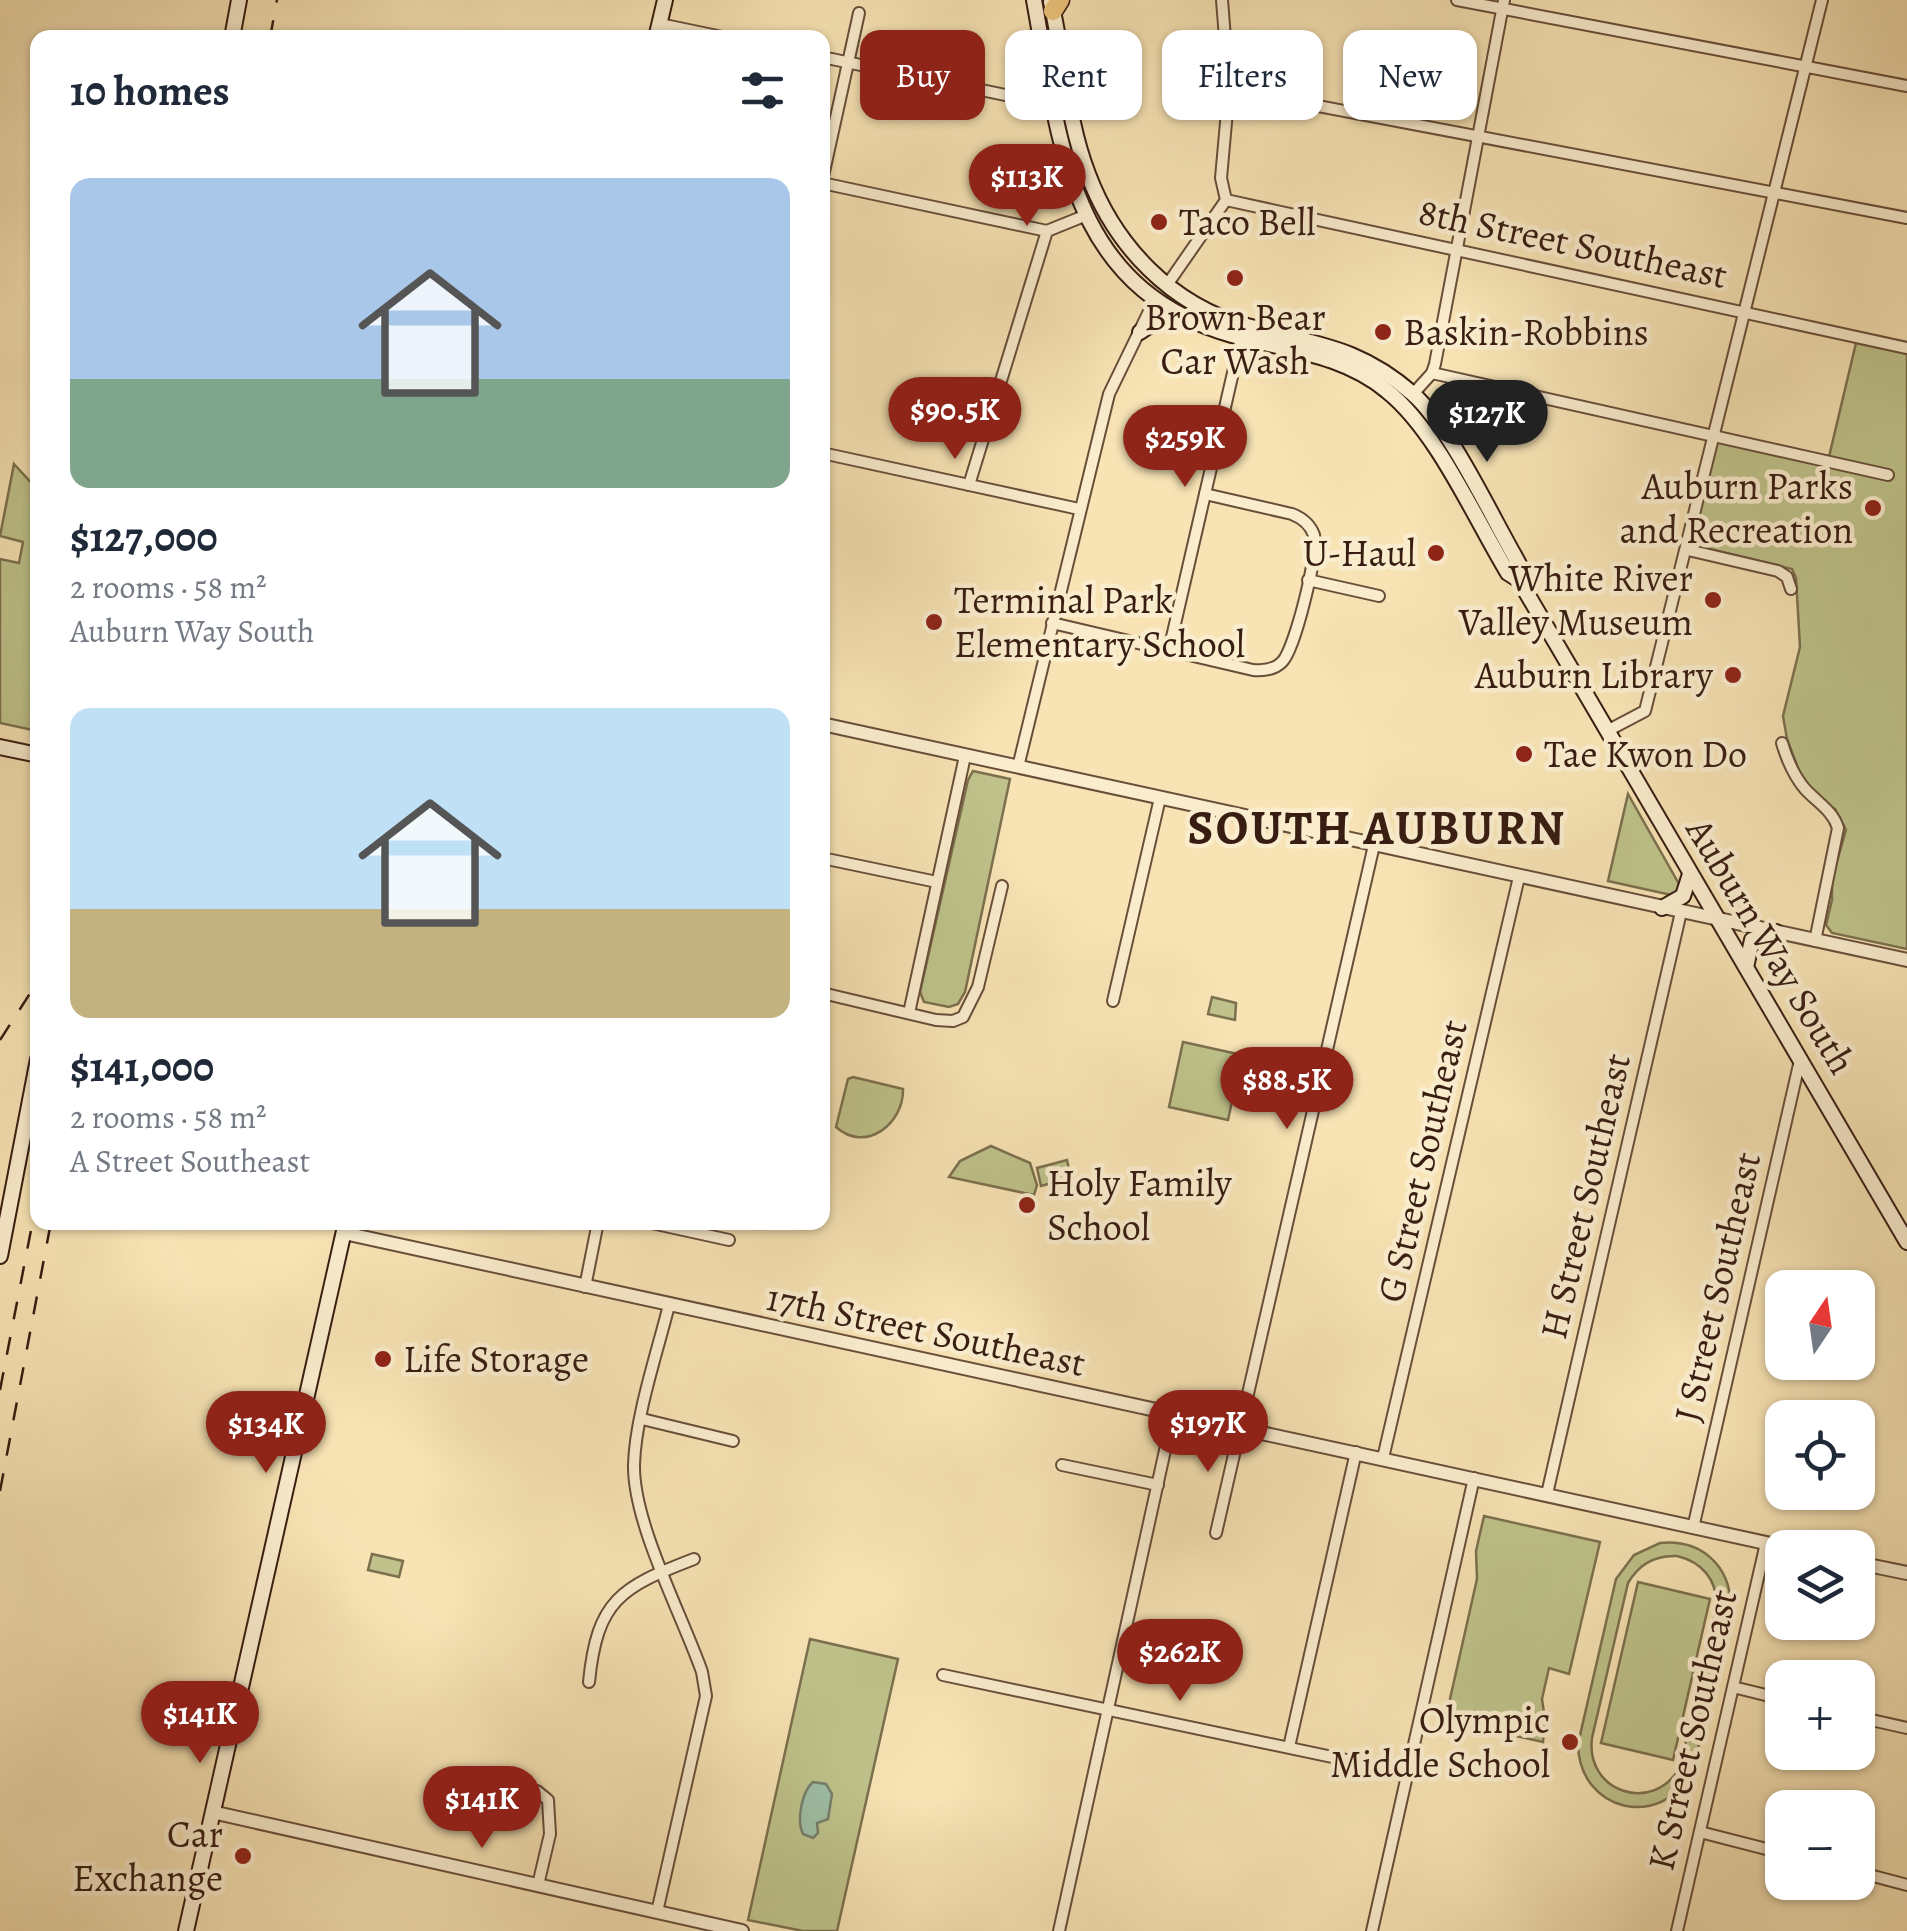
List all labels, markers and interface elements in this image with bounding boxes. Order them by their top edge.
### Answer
chip: Buy [860,30,985,120]
chip: Rent [1005,30,1142,120]
chip: Filters [1162,30,1323,120]
chip: New [1343,30,1477,120]
text: 10 homes [70,62,230,119]
icon: filters [735,63,790,118]
pin: $113K [957,144,1097,229]
text: $113K [991,154,1063,198]
street label: 8th Street Southeast [1414,185,1732,301]
place label: Taco Bell [1179,196,1315,248]
marker: Taco Bell [1148,211,1170,233]
icon: home [340,243,520,423]
marker: Brown Bear Car Wash [1224,267,1246,289]
place label: Brown Bear Car Wash [1144,291,1326,387]
place label: Baskin-Robbins [1403,306,1649,358]
marker: Baskin-Robbins [1372,321,1394,343]
pin: $90.5K [874,377,1036,462]
pin: $127K [1417,380,1557,465]
text: $90.5K [910,387,1000,431]
text: $127K [1449,390,1525,434]
pin: $259K [1115,405,1255,490]
text: $259K [1145,415,1225,459]
place label: Auburn Parks and Recreation [1619,460,1853,556]
marker: Auburn Parks and Recreation [1862,497,1884,519]
text: $127,000 [70,508,218,565]
place label: U-Haul [1303,527,1416,579]
marker: U-Haul [1425,542,1447,564]
place label: White River Valley Museum [1458,552,1693,648]
text: 2 rooms · 58 m² [70,565,267,609]
place label: Terminal Park Elementary School [954,574,1245,670]
marker: White River Valley Museum [1702,589,1724,611]
text: Auburn Way South [70,609,314,653]
marker: Terminal Park Elementary School [923,611,945,633]
place label: Auburn Library [1474,649,1714,701]
marker: Auburn Library [1722,664,1744,686]
place label: Tae Kwon Do [1544,728,1747,780]
marker: Tae Kwon Do [1513,743,1535,765]
icon: home [340,773,520,953]
district label: SOUTH AUBURN [1187,795,1567,861]
street label: Auburn Way South [1673,807,1868,1084]
street label: G Street Southeast [1364,1015,1480,1307]
text: $141,000 [70,1038,214,1095]
pin: $88.5K [1206,1047,1368,1132]
street label: H Street Southeast [1527,1048,1643,1344]
text: $88.5K [1242,1057,1332,1101]
text: 2 rooms · 58 m² [70,1095,267,1139]
text: A Street Southeast [70,1139,310,1183]
street label: J Street Southeast [1661,1147,1773,1427]
place label: Holy Family School [1047,1157,1233,1253]
marker: Holy Family School [1016,1194,1038,1216]
north arrow [1765,1270,1875,1380]
map controls [1765,1270,1875,1900]
street label: 17th Street Southeast [762,1271,1090,1389]
place label: Life Storage [403,1333,589,1385]
marker: Life Storage [372,1348,394,1370]
pin: $197K [1138,1390,1278,1475]
pin: $134K [196,1391,336,1476]
text: $197K [1170,1400,1246,1444]
button: locate [1765,1400,1875,1510]
text: $134K [228,1401,304,1445]
button: layers [1765,1530,1875,1640]
street label: K Street Southeast [1634,1585,1750,1875]
pin: $262K [1110,1619,1250,1704]
text: $262K [1139,1629,1221,1673]
button: + [1765,1660,1875,1770]
pin: $141K [130,1681,270,1766]
text: $141K [163,1691,237,1735]
place label: Olympic Middle School [1330,1694,1550,1790]
marker: Olympic Middle School [1559,1731,1581,1753]
pin: $141K [412,1766,552,1851]
text: $141K [445,1776,519,1820]
button: − [1765,1790,1875,1900]
place label: Car Exchange [72,1808,223,1904]
marker: Car Exchange [232,1845,254,1867]

